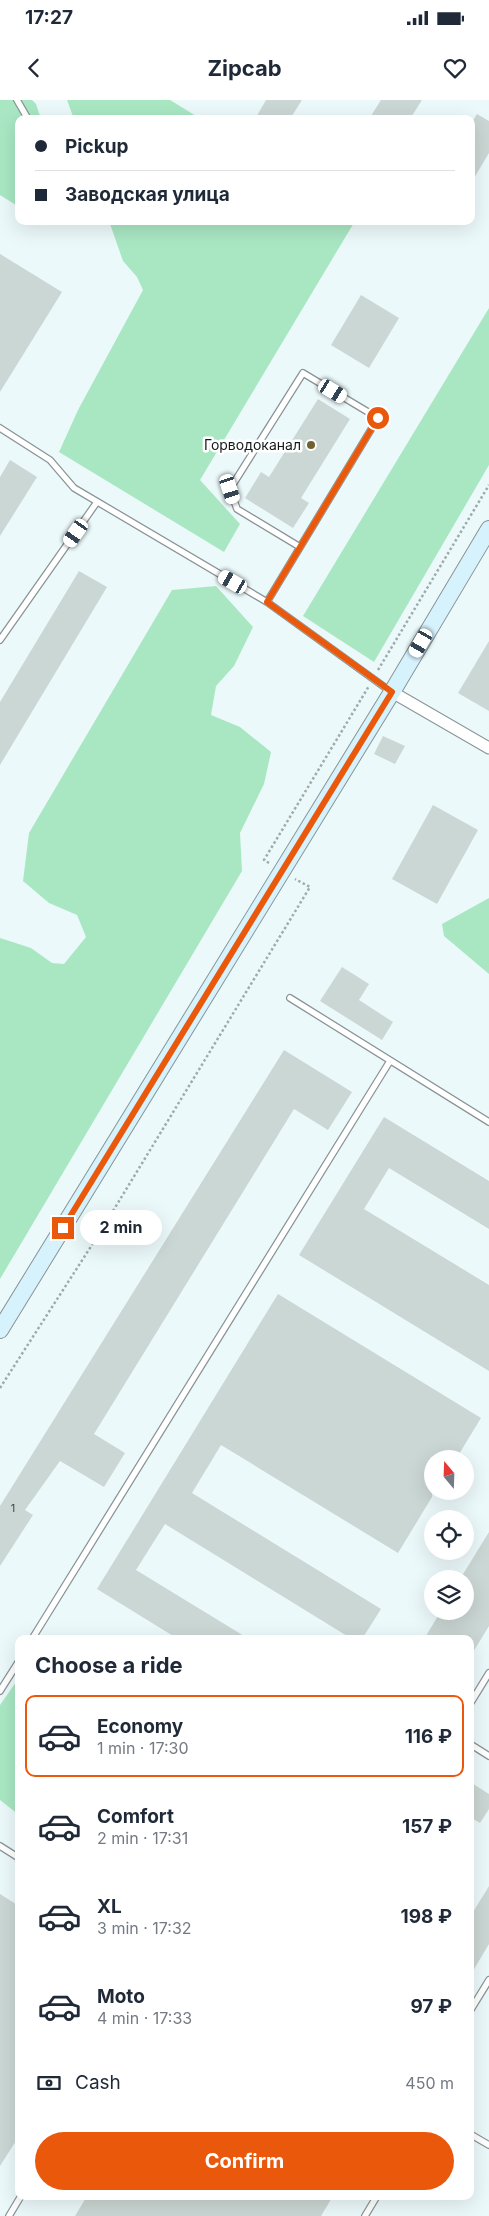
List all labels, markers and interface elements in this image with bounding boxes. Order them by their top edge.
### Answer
text: 17:27 [25,6,73,29]
icon: back [20,54,48,82]
icon: heart [441,54,469,82]
text: Zipcab [207,55,282,81]
text: Pickup [65,135,128,158]
text: Заводская улица [65,183,230,206]
car [316,377,349,405]
route start [367,407,389,429]
place label: Горводоканал [204,436,301,453]
marker: Горводоканал [305,439,317,451]
car [218,472,241,506]
car [61,516,90,550]
car [216,568,249,596]
car [407,626,434,660]
callout: 2 min [80,1210,163,1246]
route end [52,1217,74,1239]
text: 2 min [100,1217,142,1237]
north arrow [424,1450,474,1500]
map controls [424,1450,474,1620]
house number: 1 [11,1501,15,1515]
button: locate [424,1510,474,1560]
button: layers [424,1570,474,1620]
text: Choose a ride [35,1652,183,1678]
icon: car [37,1714,82,1759]
text: Economy [97,1715,183,1738]
text: 116 ₽ [405,1725,452,1748]
text: 1 min · 17:30 [97,1738,189,1758]
icon: car [37,1804,82,1849]
text: Comfort [97,1805,174,1828]
text: 157 ₽ [402,1815,452,1838]
text: 2 min · 17:31 [97,1828,188,1848]
icon: car [37,1894,82,1939]
text: XL [97,1895,122,1918]
text: 198 ₽ [401,1905,452,1928]
text: 3 min · 17:32 [97,1918,192,1938]
icon: car [37,1984,82,2029]
text: Moto [97,1985,145,2008]
text: 97 ₽ [410,1995,452,2018]
text: 4 min · 17:33 [97,2008,192,2028]
icon: cash [35,2069,63,2097]
text: Cash [75,2071,121,2094]
text: 450 m [405,2073,454,2093]
button: Confirm [35,2132,454,2190]

